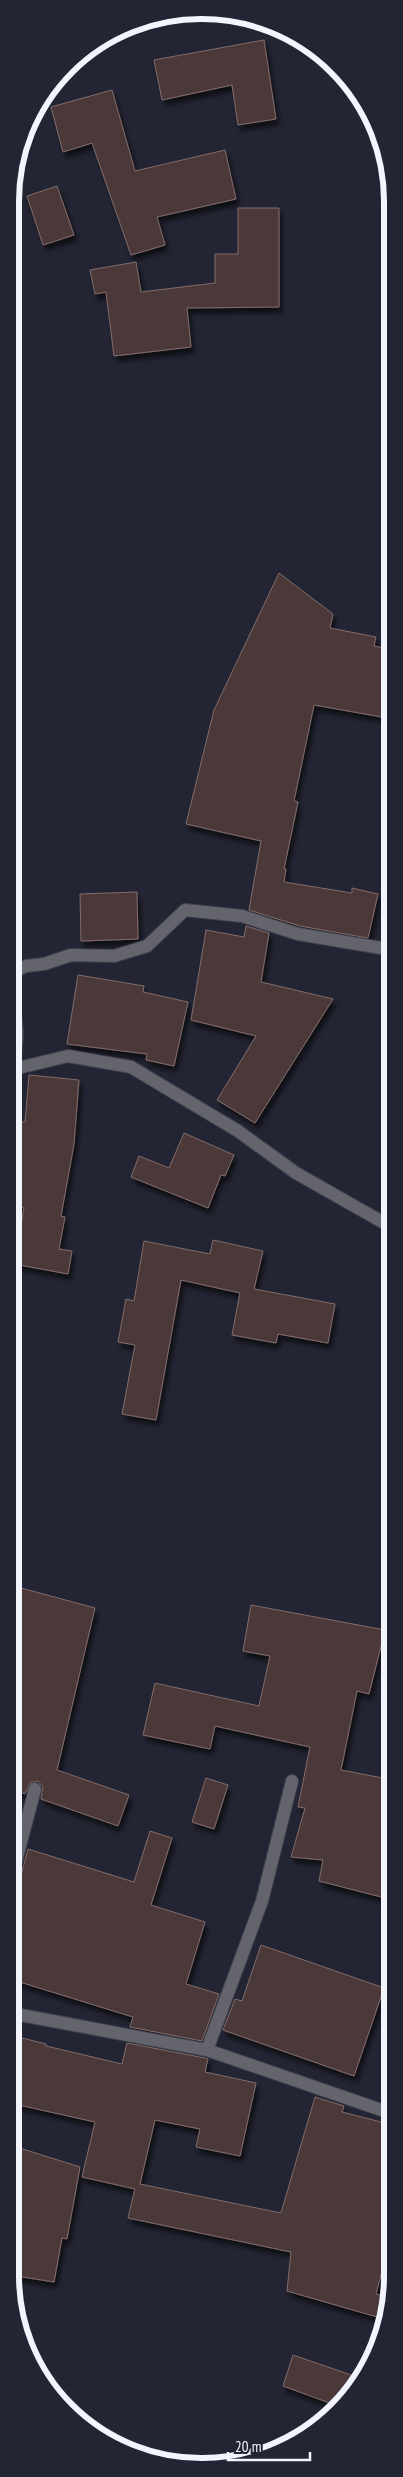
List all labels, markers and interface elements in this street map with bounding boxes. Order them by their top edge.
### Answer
scale bar [228,2430,310,2462]
text: 20 m [235,2437,261,2456]

